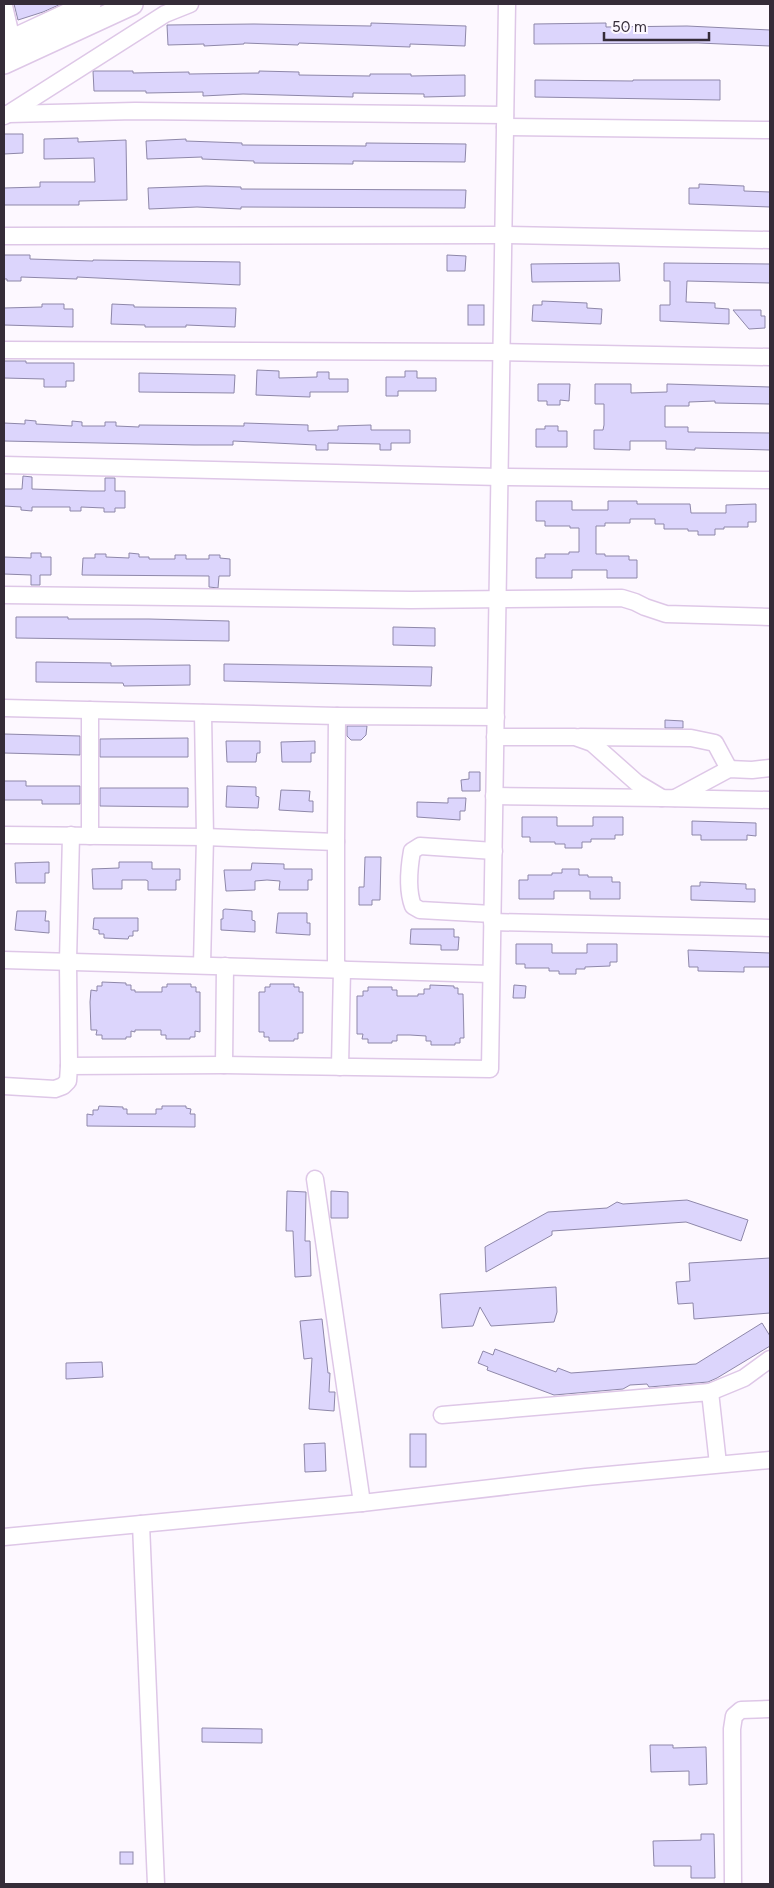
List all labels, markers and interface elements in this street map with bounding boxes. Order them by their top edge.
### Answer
scale bar [604,10,709,42]
text: 50 m [612,18,647,36]

